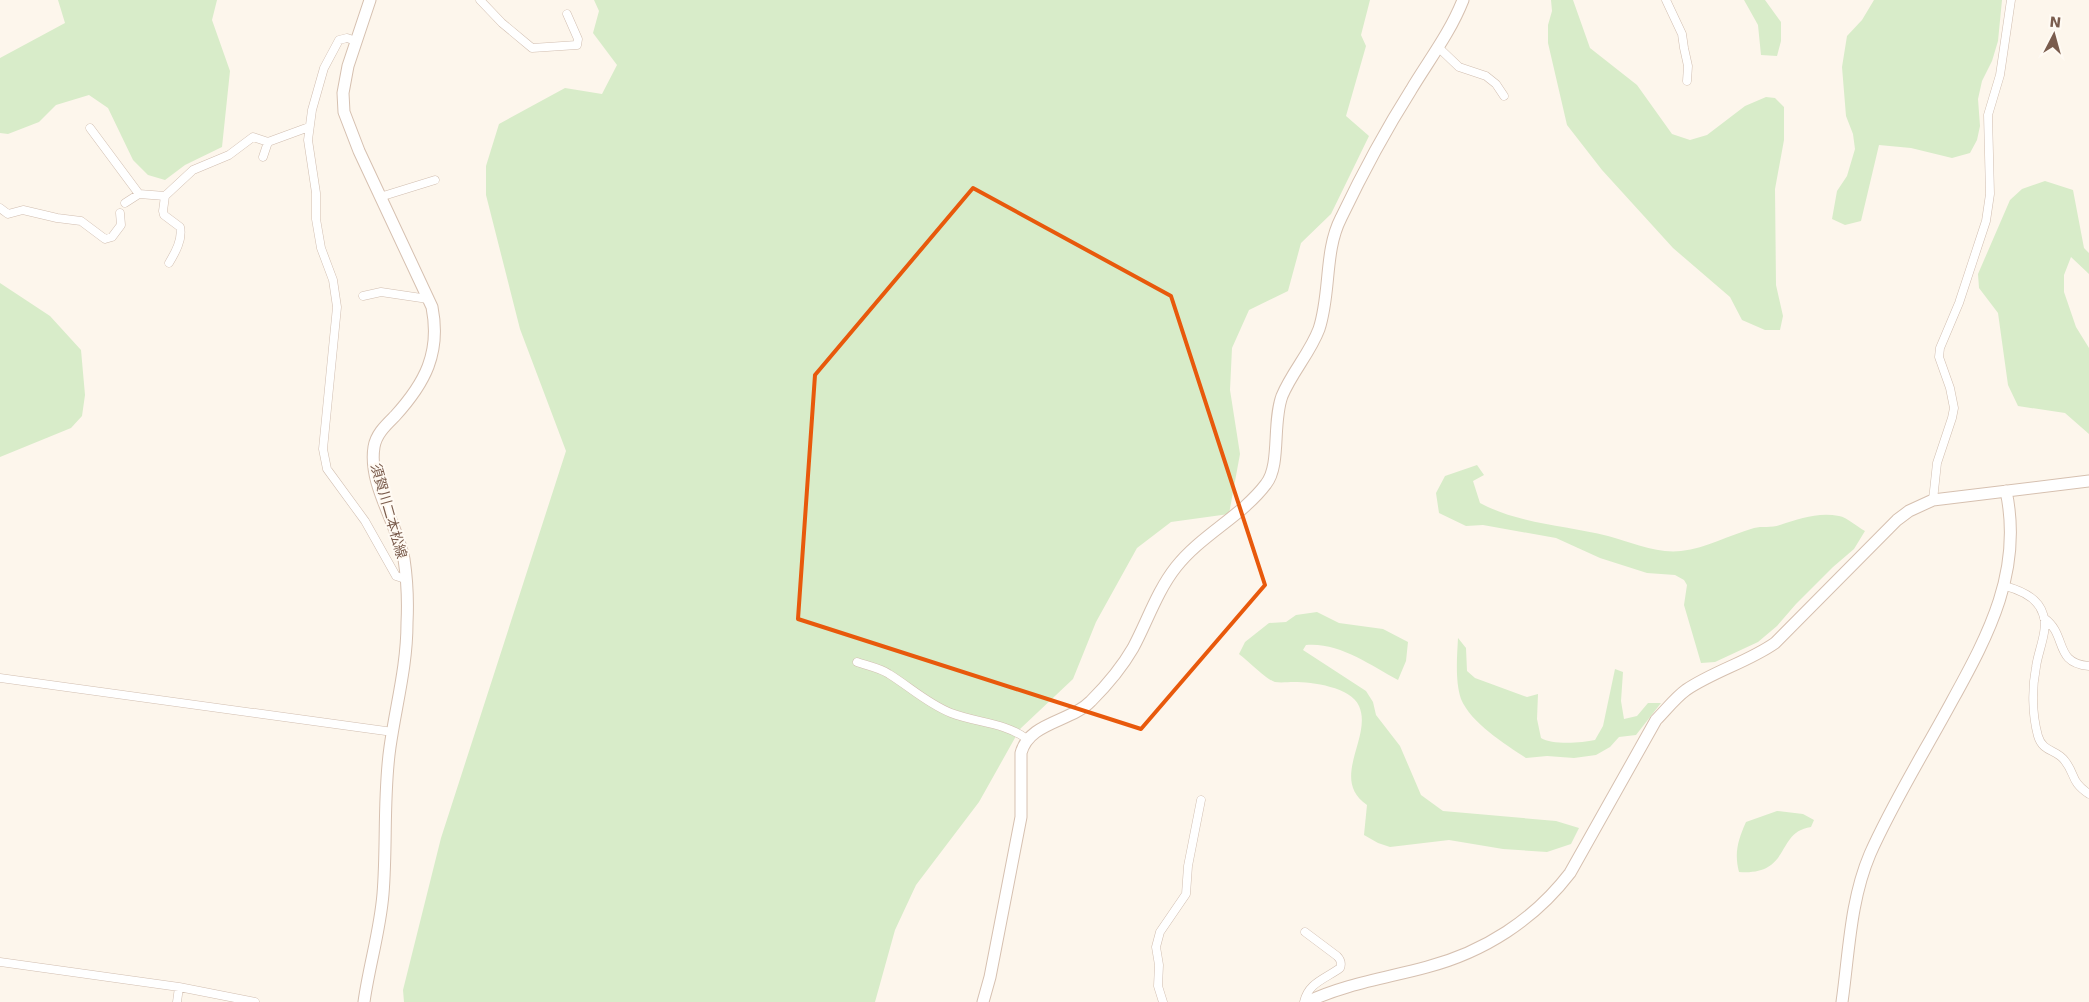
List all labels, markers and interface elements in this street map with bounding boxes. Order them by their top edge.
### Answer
north arrow [2029,10,2079,60]
text: N [2049,14,2062,31]
street label: 須賀川二本松線 [368,462,410,560]

